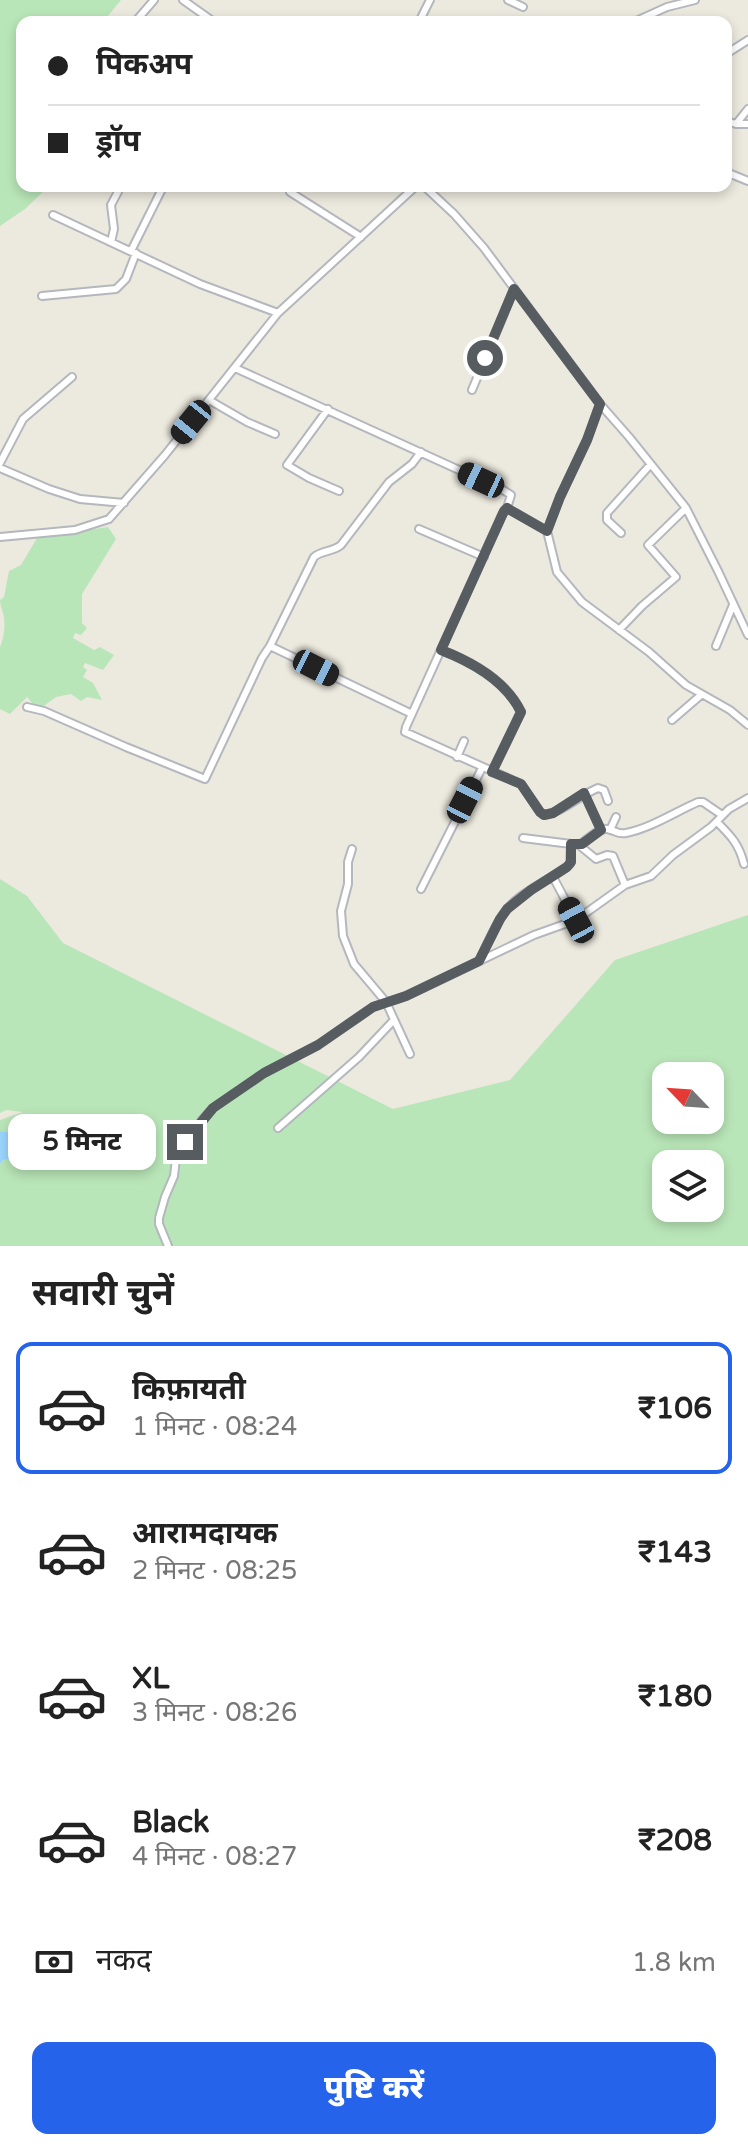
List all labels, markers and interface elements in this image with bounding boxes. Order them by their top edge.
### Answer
text: पिकअप [96,46,192,83]
text: ड्रॉप [96,123,140,160]
route start [467,340,503,376]
car [167,396,215,448]
car [454,459,508,501]
car [289,646,343,690]
car [443,773,487,827]
car [554,893,598,947]
north arrow [652,1062,724,1134]
map controls [652,1062,724,1222]
callout: 5 मिनट [9,1114,157,1170]
route end [167,1124,203,1160]
text: 5 मिनट [42,1126,122,1157]
button: layers [652,1150,724,1222]
text: सवारी चुनें [32,1272,174,1315]
text: किफ़ायती [132,1371,246,1408]
icon: car [36,1372,108,1444]
text: ₹106 [638,1390,712,1427]
text: 1 मिनट · 08:24 [132,1411,297,1442]
text: आरामदायक [132,1515,278,1552]
icon: car [36,1516,108,1588]
text: ₹143 [638,1534,712,1571]
text: 2 मिनट · 08:25 [132,1555,297,1586]
icon: car [36,1660,108,1732]
text: XL [132,1660,169,1697]
text: ₹180 [638,1678,712,1715]
text: 3 मिनट · 08:26 [132,1697,297,1728]
icon: car [36,1804,108,1876]
text: Black [132,1804,209,1841]
text: ₹208 [638,1822,712,1859]
text: 4 मिनट · 08:27 [132,1841,297,1872]
icon: cash [32,1940,76,1984]
text: नकद [96,1942,152,1979]
text: 1.8 km [632,1947,716,1978]
button: पुष्टि करें [32,2042,716,2134]

